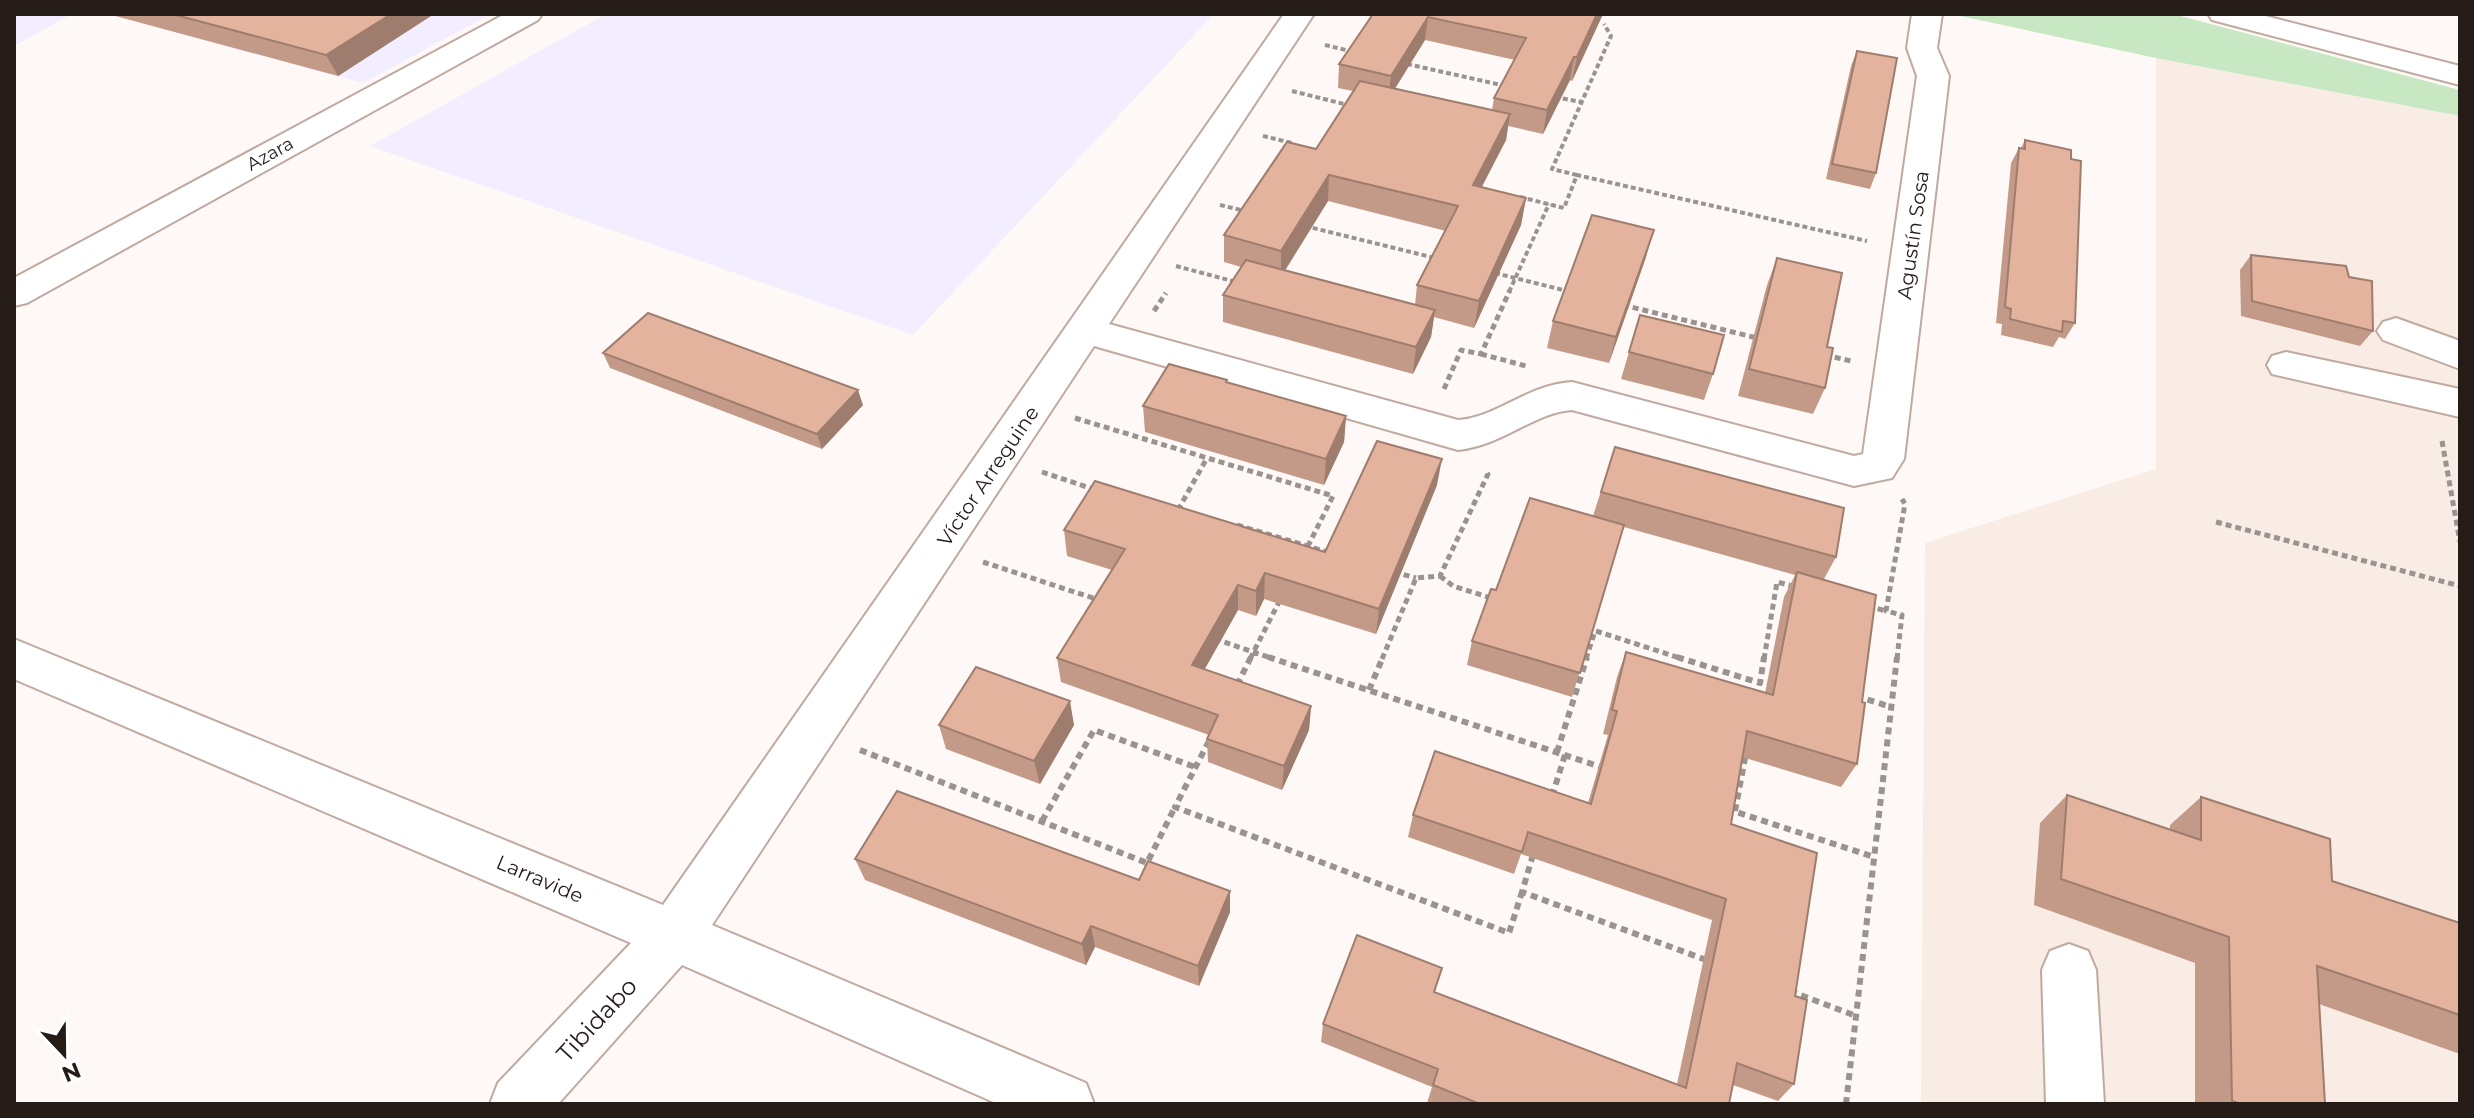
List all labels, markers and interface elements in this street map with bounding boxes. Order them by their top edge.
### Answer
street label: Azara [243,132,297,176]
street label: Agustín Sosa [1892,169,1934,301]
street label: Víctor Arreguine [932,401,1044,551]
street label: Larravide [493,850,587,908]
street label: Tibidabo [550,971,643,1068]
north arrow [24,1014,104,1094]
text: N [58,1056,85,1088]

